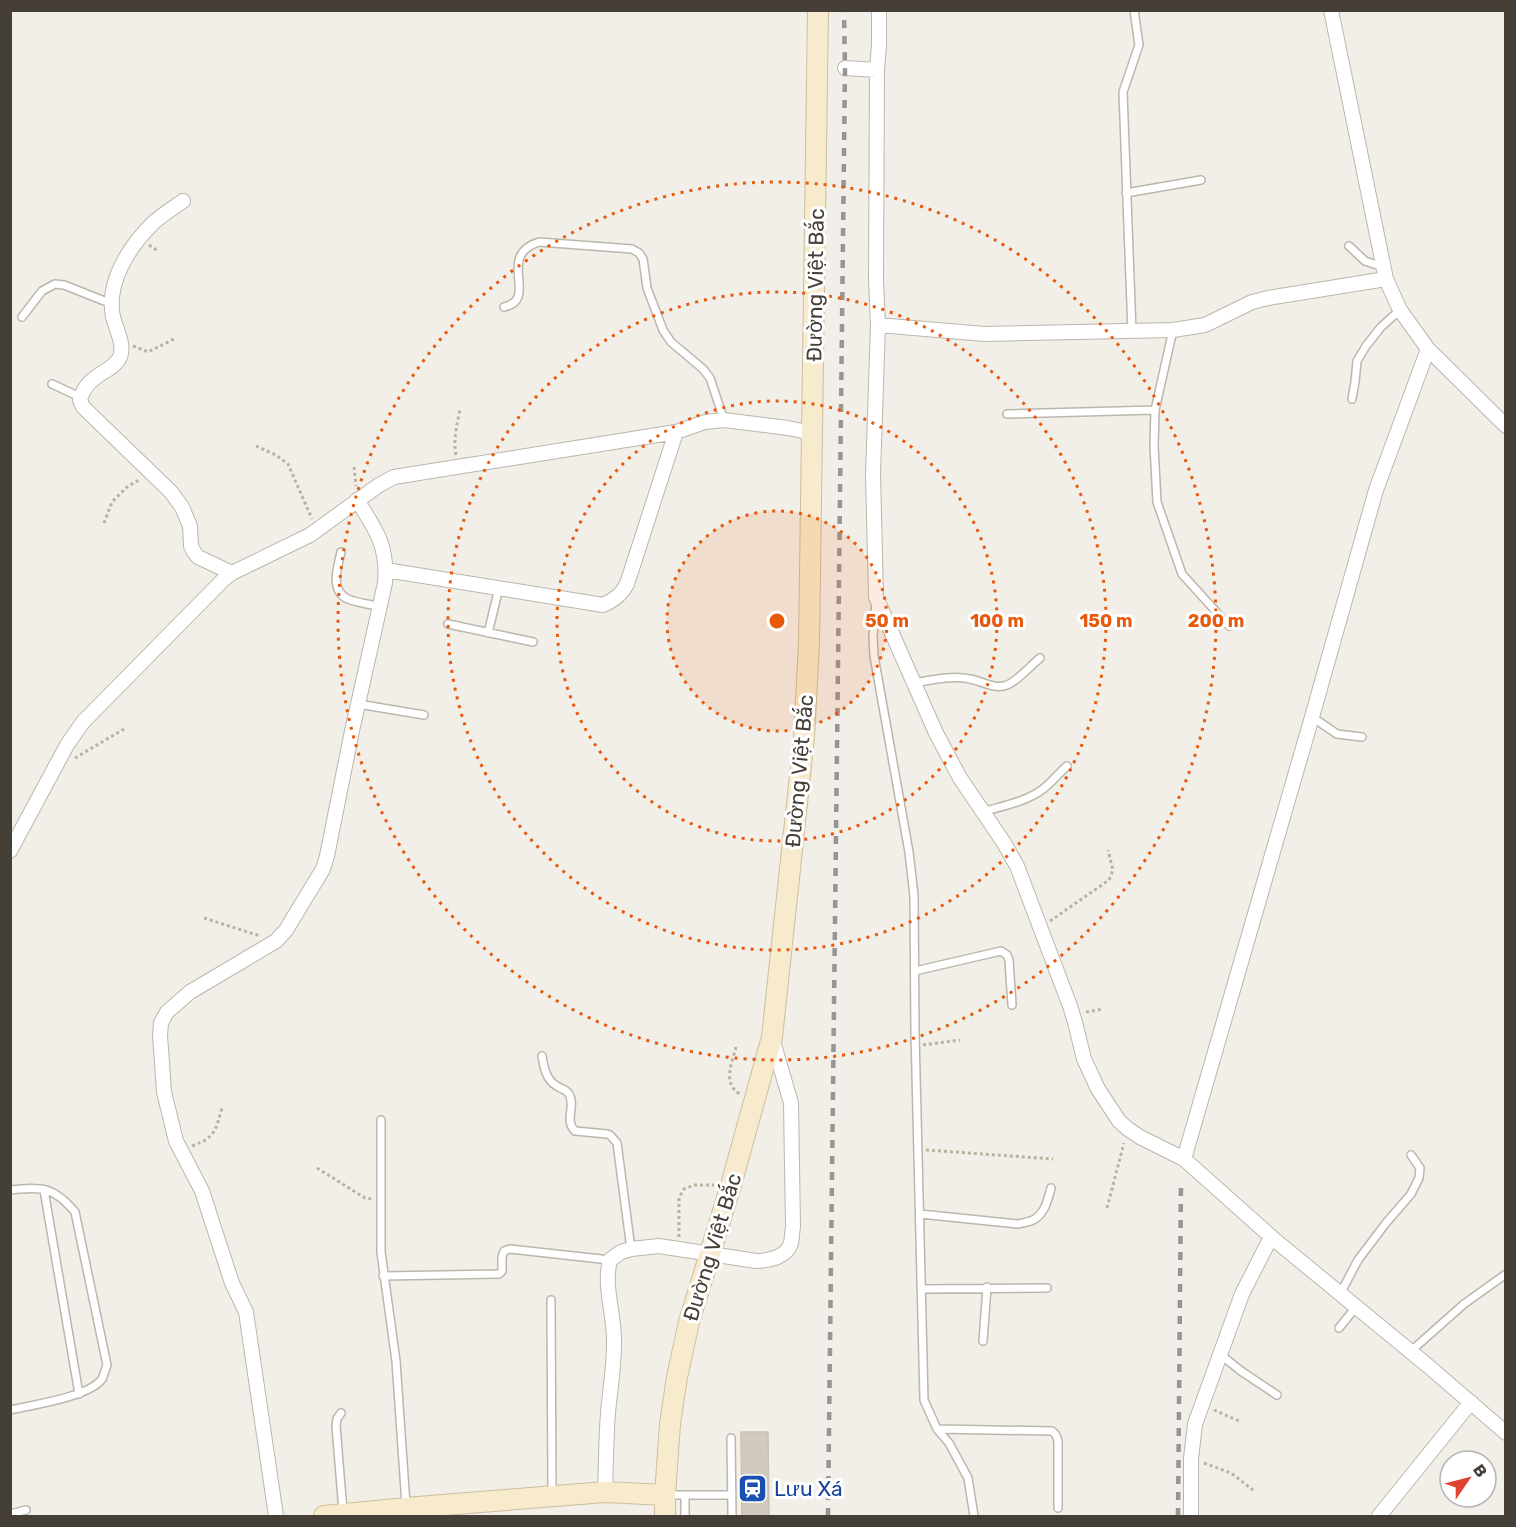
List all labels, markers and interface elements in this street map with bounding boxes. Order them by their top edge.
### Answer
street label: Đường Việt Bắc [801,208,829,362]
text: 50 m [865,610,909,632]
text: 100 m [970,610,1024,632]
text: 150 m [1079,610,1133,632]
text: 200 m [1188,610,1244,632]
centre of rings [767,611,787,631]
street label: Đường Việt Bắc [780,694,818,848]
street label: Đường Việt Bắc [678,1170,746,1324]
north arrow [1438,1449,1498,1509]
text: B [1469,1461,1491,1481]
station icon: Lưu Xá [737,1472,769,1504]
place label: Lưu Xá [774,1476,843,1501]

